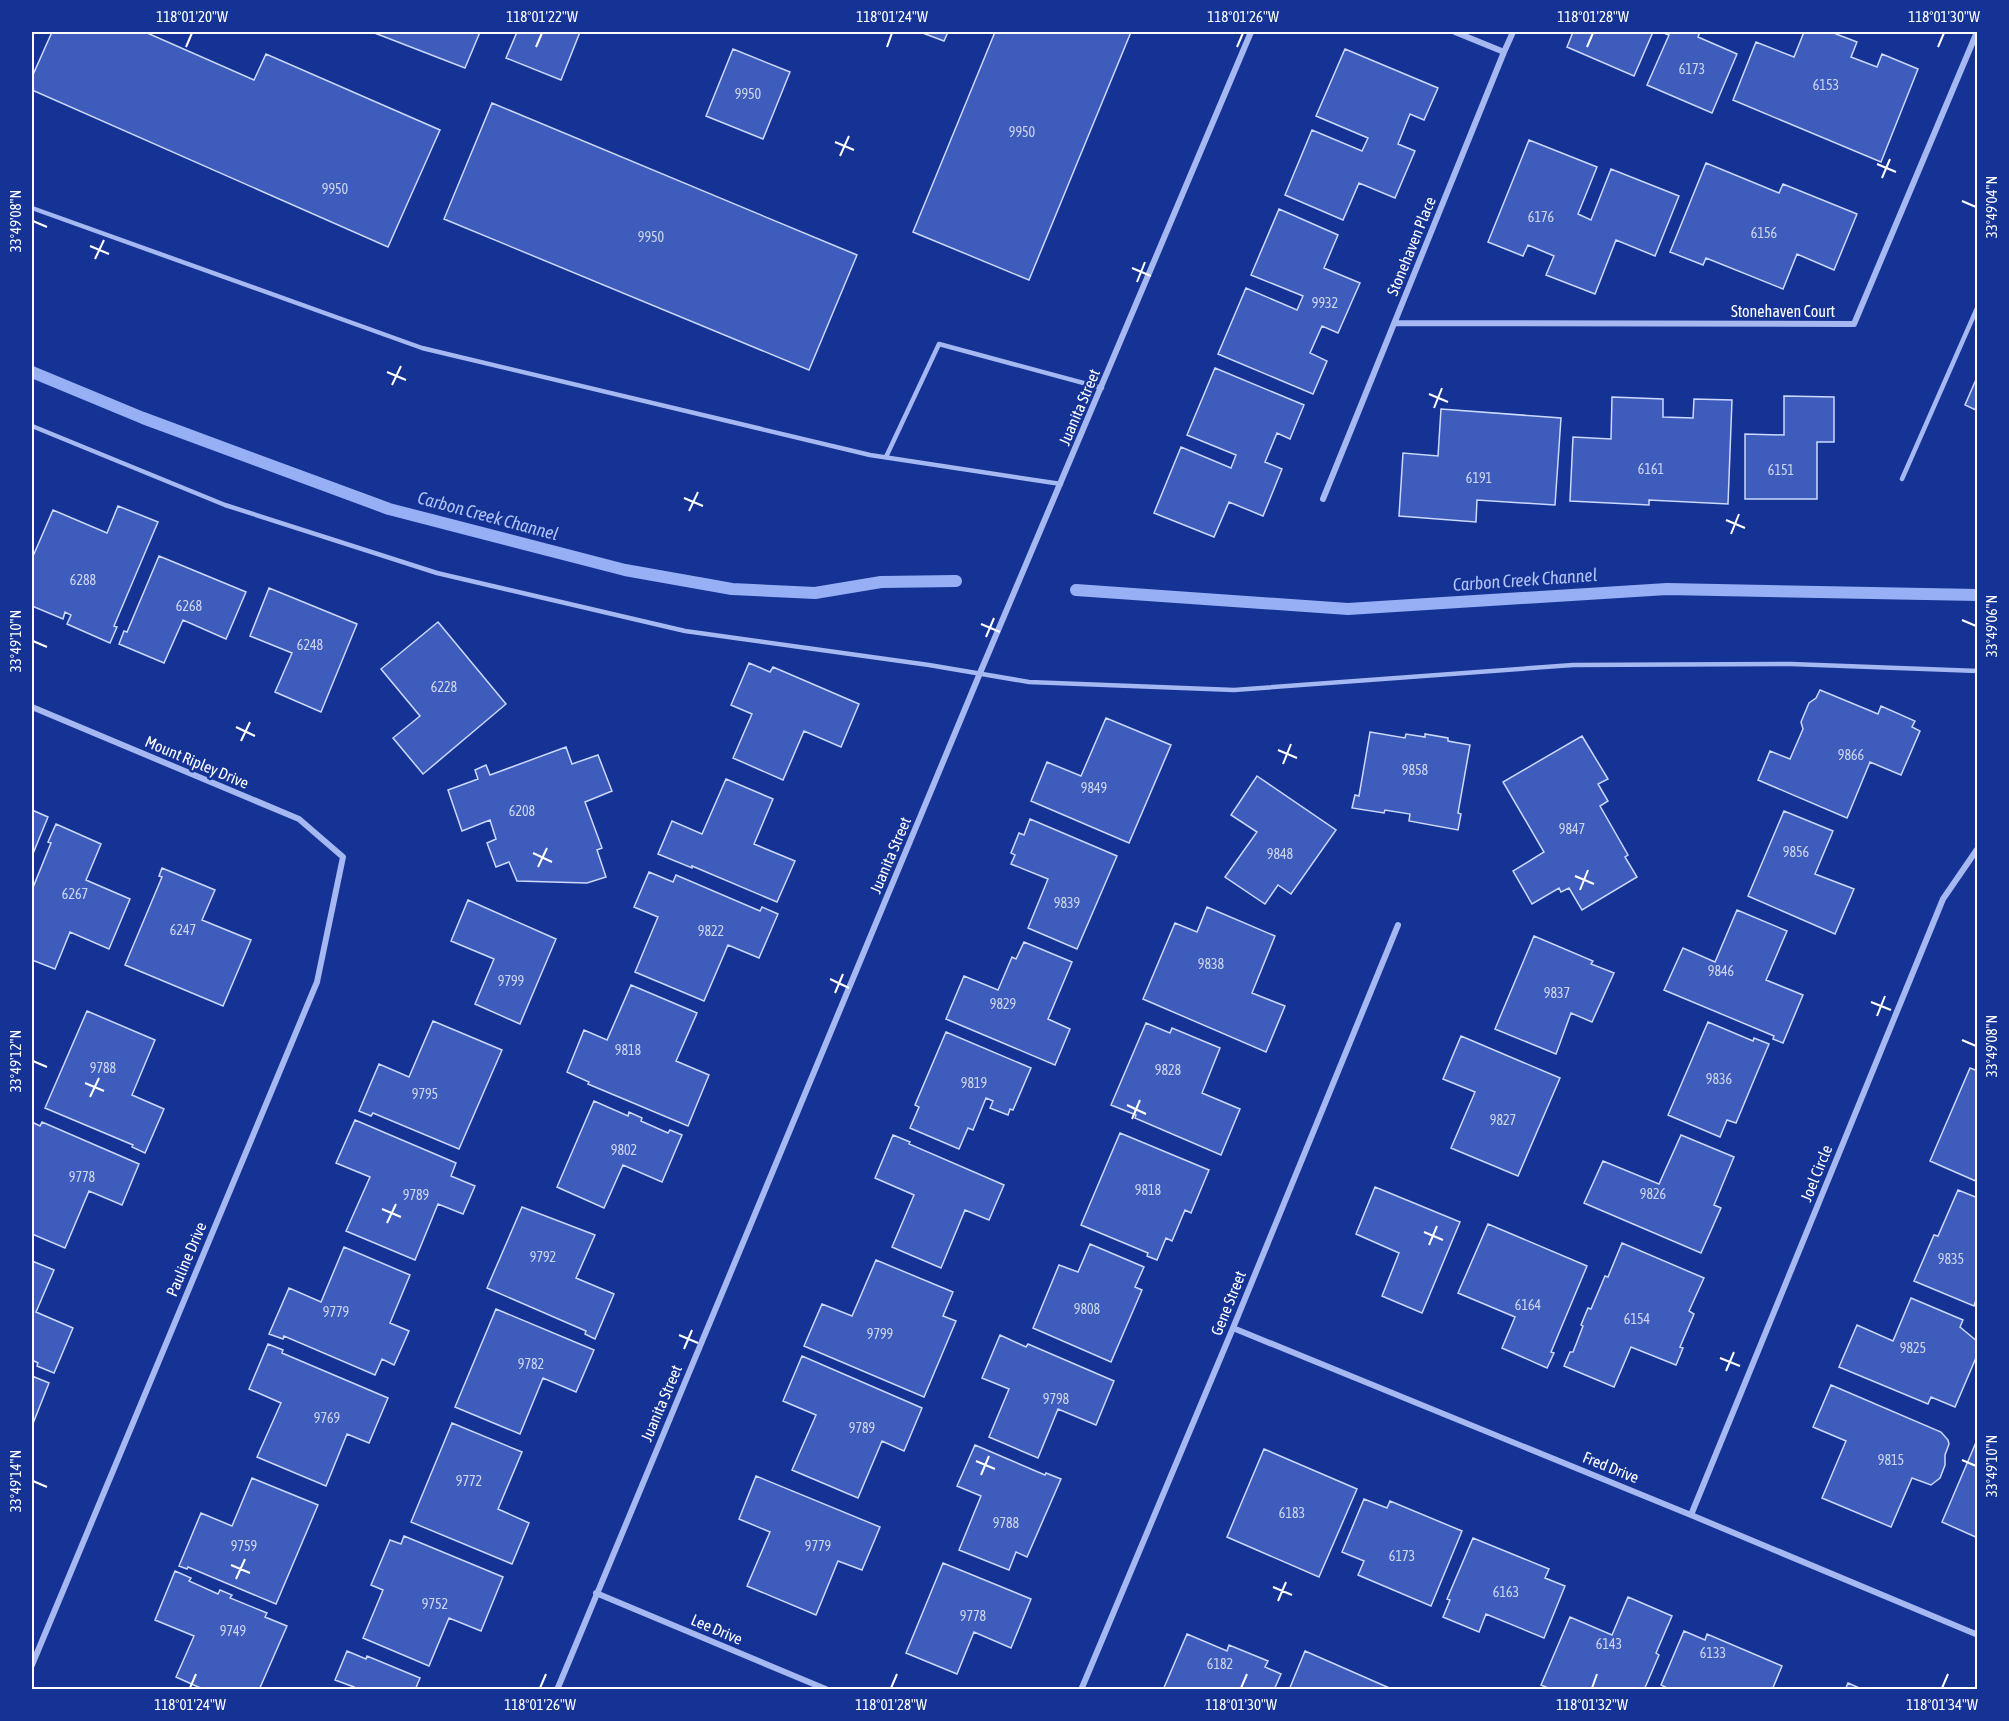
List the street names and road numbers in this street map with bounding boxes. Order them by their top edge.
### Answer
street label: Stonehaven Place [1383,194,1439,298]
street label: Stonehaven Court [1731,302,1835,320]
street label: Juanita Street [1055,366,1103,448]
street label: Mount Ripley Drive [142,732,252,793]
street label: Juanita Street [866,814,914,896]
street label: Joel Circle [1797,1142,1835,1204]
street label: Pauline Drive [162,1219,210,1299]
street label: Gene Street [1207,1268,1249,1338]
street label: Juanita Street [637,1362,685,1444]
street label: Fred Drive [1580,1448,1642,1486]
street label: Lee Drive [689,1610,745,1648]

